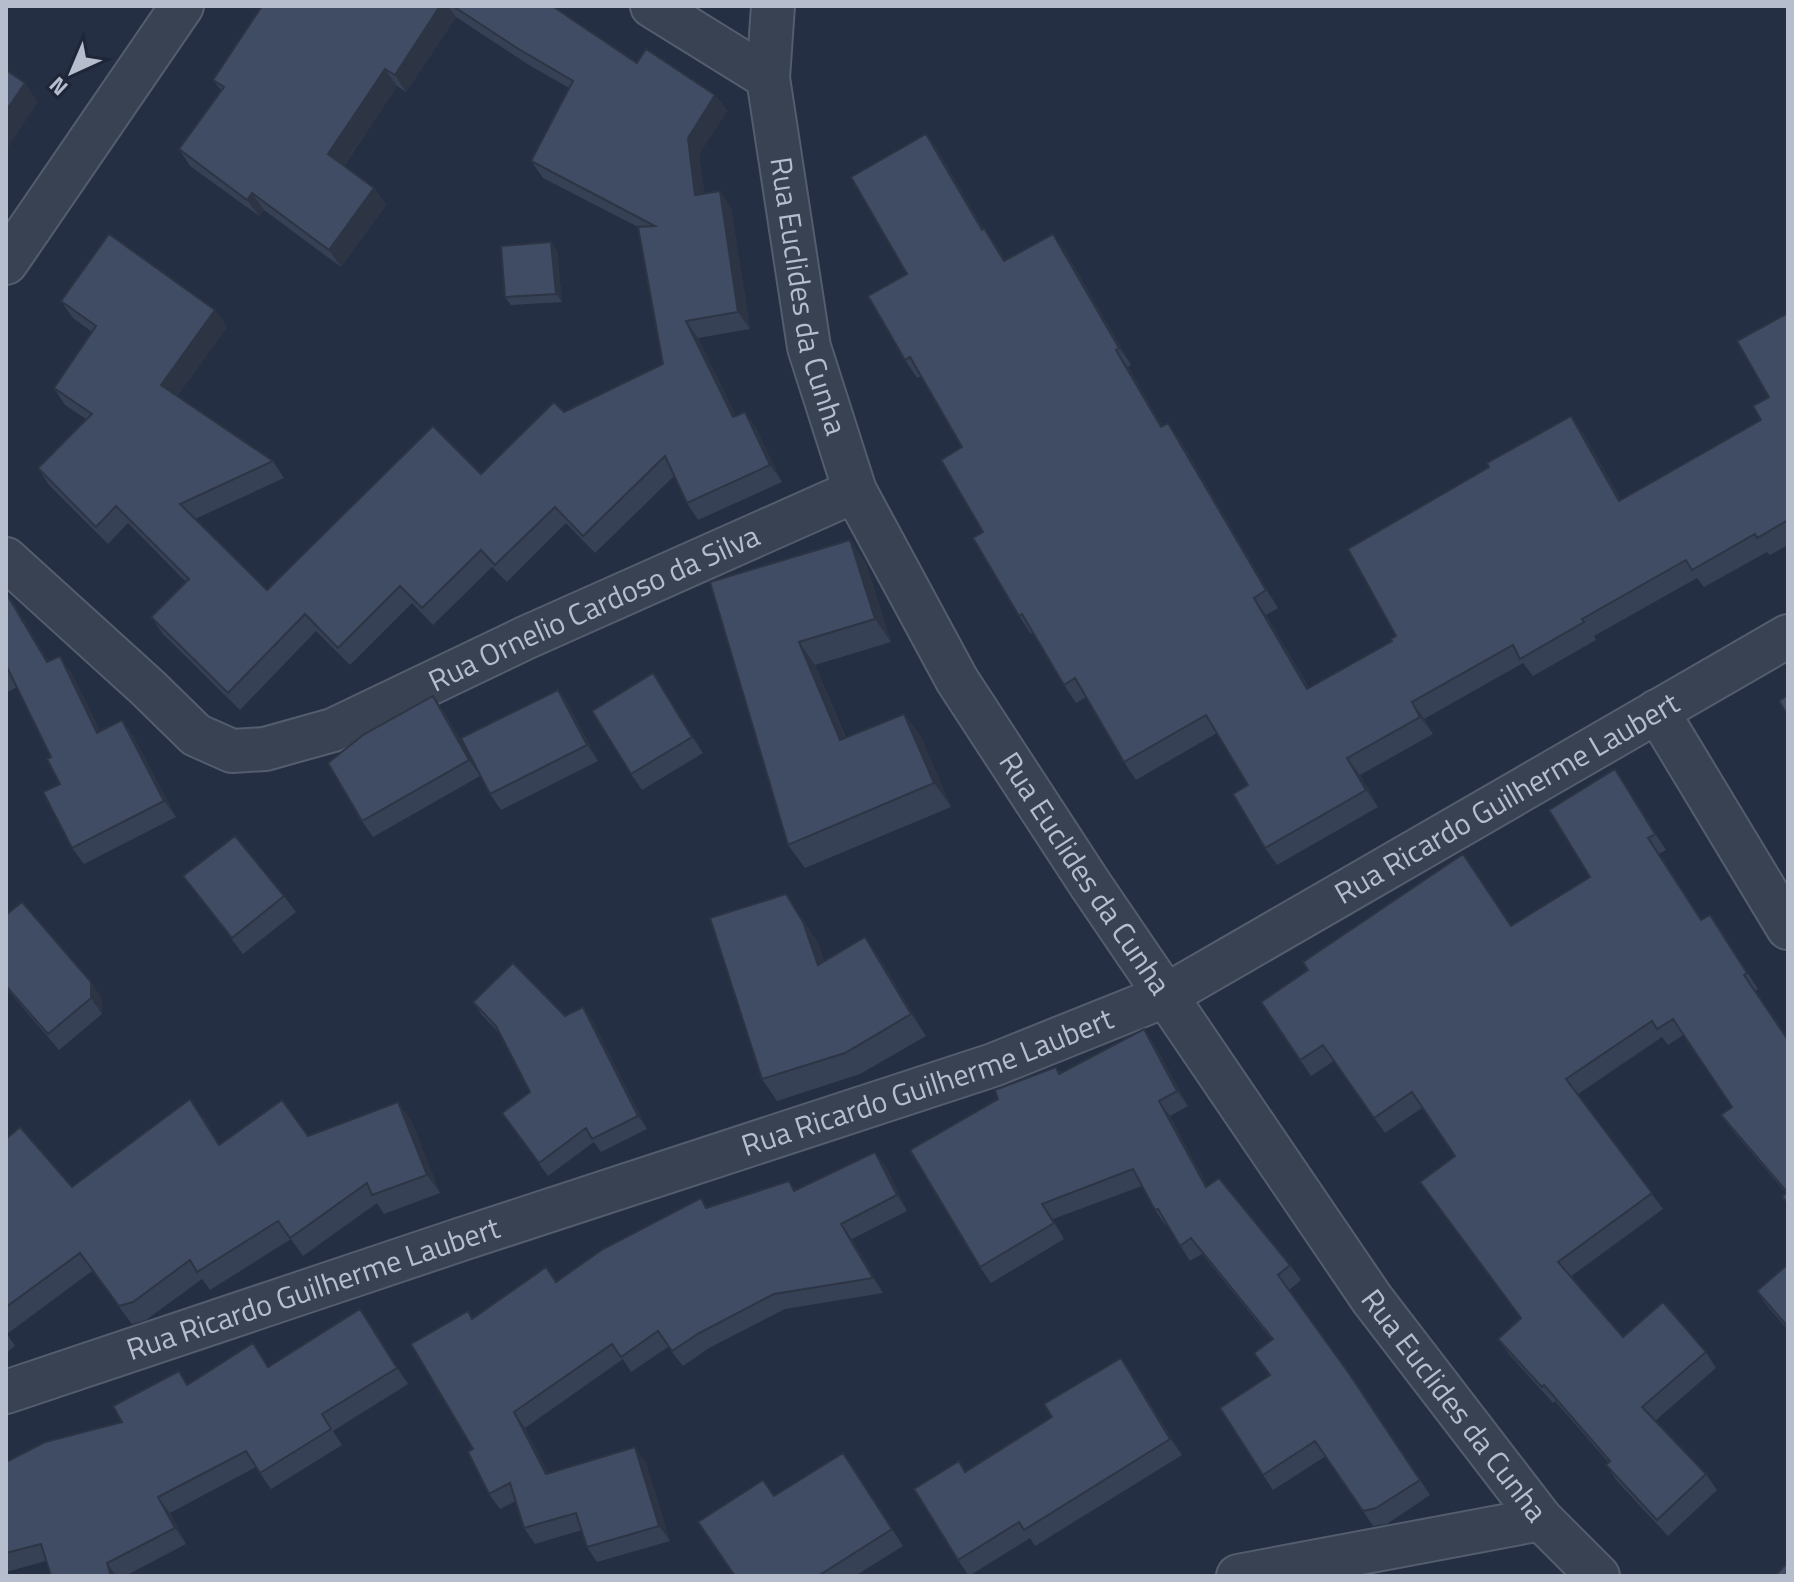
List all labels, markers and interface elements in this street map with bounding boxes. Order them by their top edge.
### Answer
north arrow [32,32,112,112]
text: N [41,69,75,104]
street label: Rua Euclides da Cunha [758,154,860,441]
street label: Rua Ornelio Cardoso da Silva [420,512,767,703]
street label: Rua Ricardo Guilherme Laubert [1326,680,1688,915]
street label: Rua Euclides da Cunha [988,742,1183,1004]
street label: Rua Ricardo Guilherme Laubert [735,995,1120,1168]
street label: Rua Ricardo Guilherme Laubert [120,1204,506,1372]
street label: Rua Euclides da Cunha [1350,1279,1559,1531]

